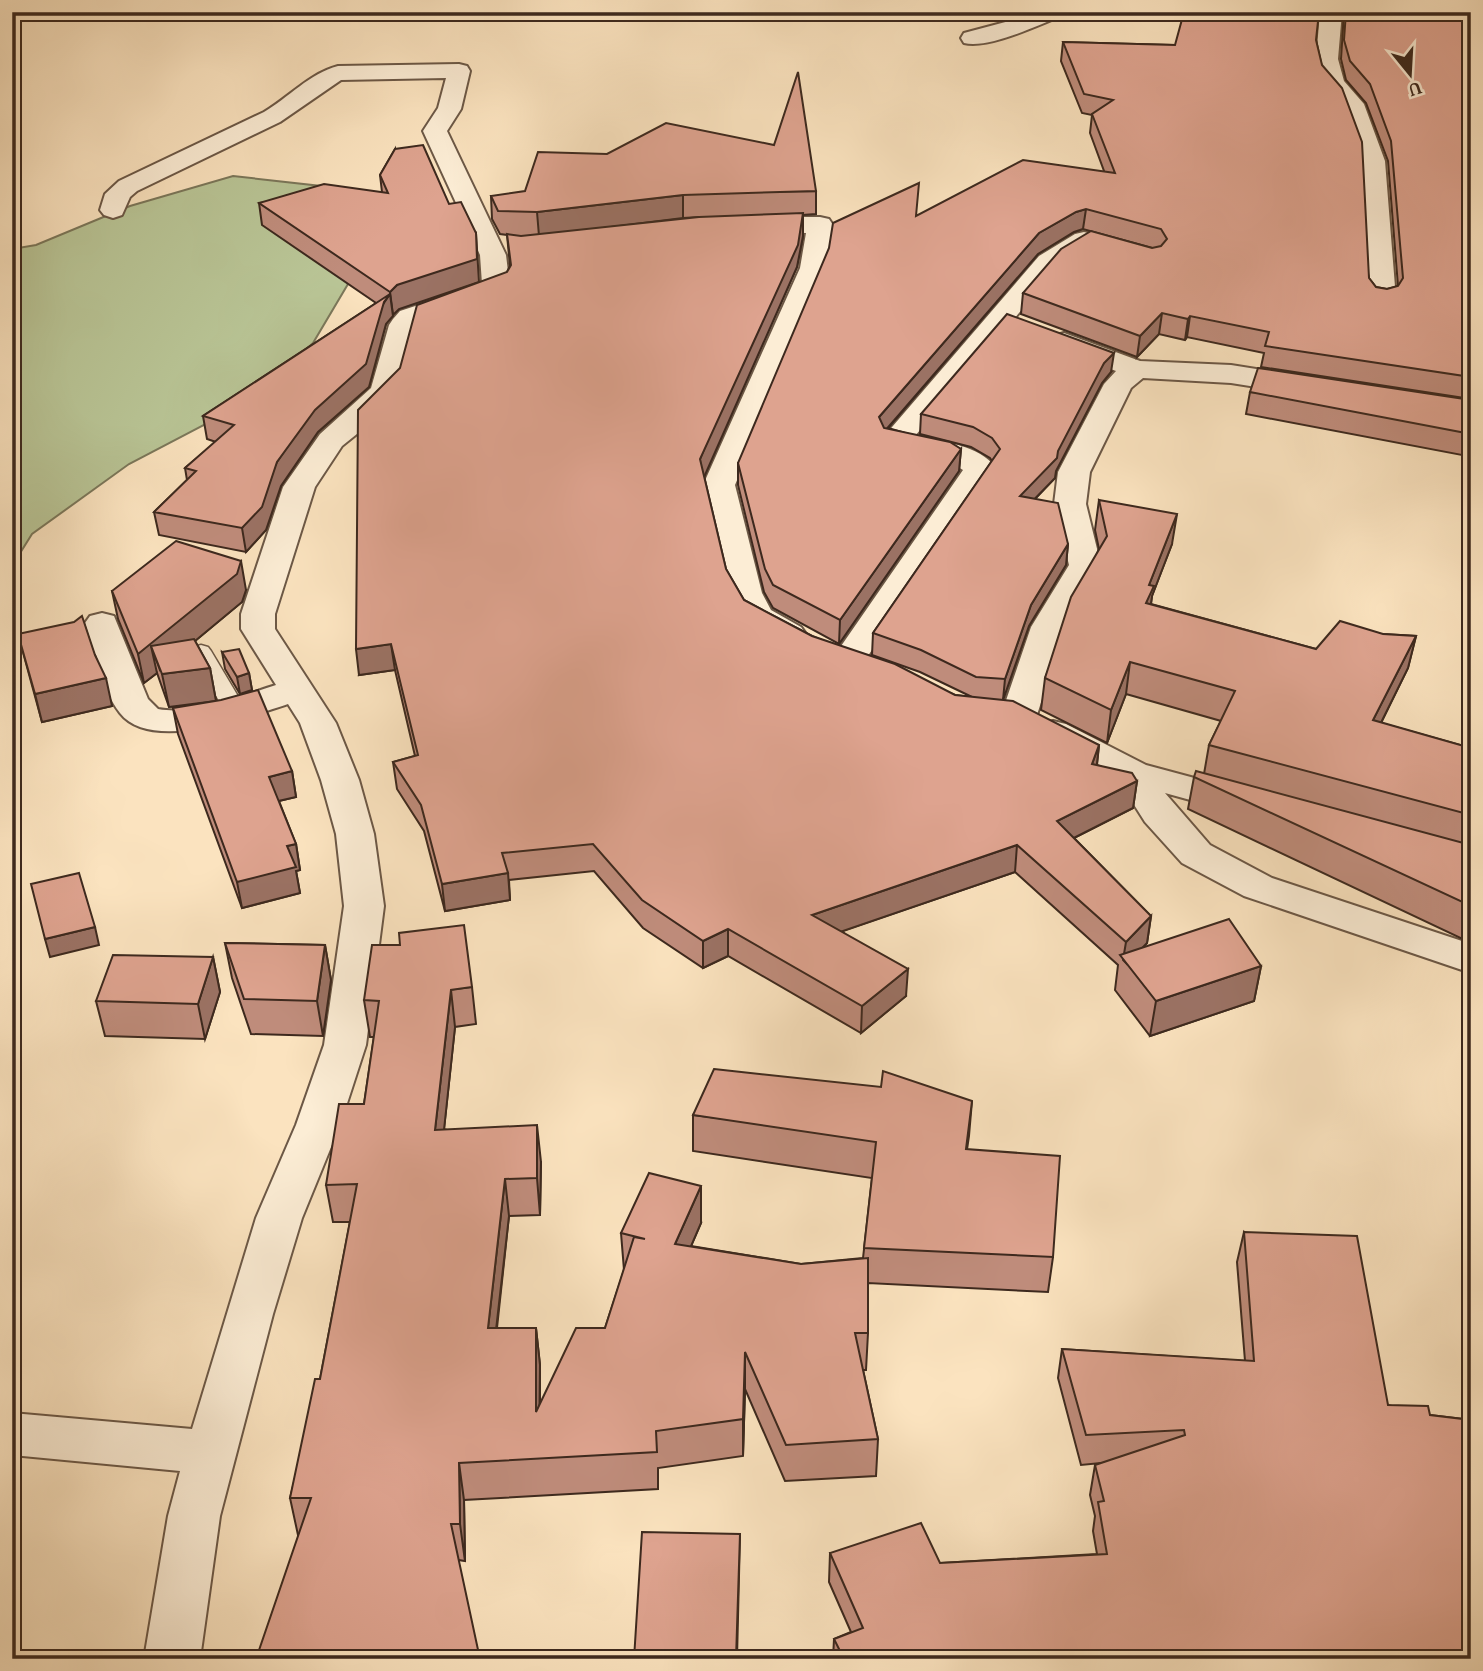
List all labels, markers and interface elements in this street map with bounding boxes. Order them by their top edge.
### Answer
north arrow [1374,38,1444,108]
text: U [1405,75,1426,106]

